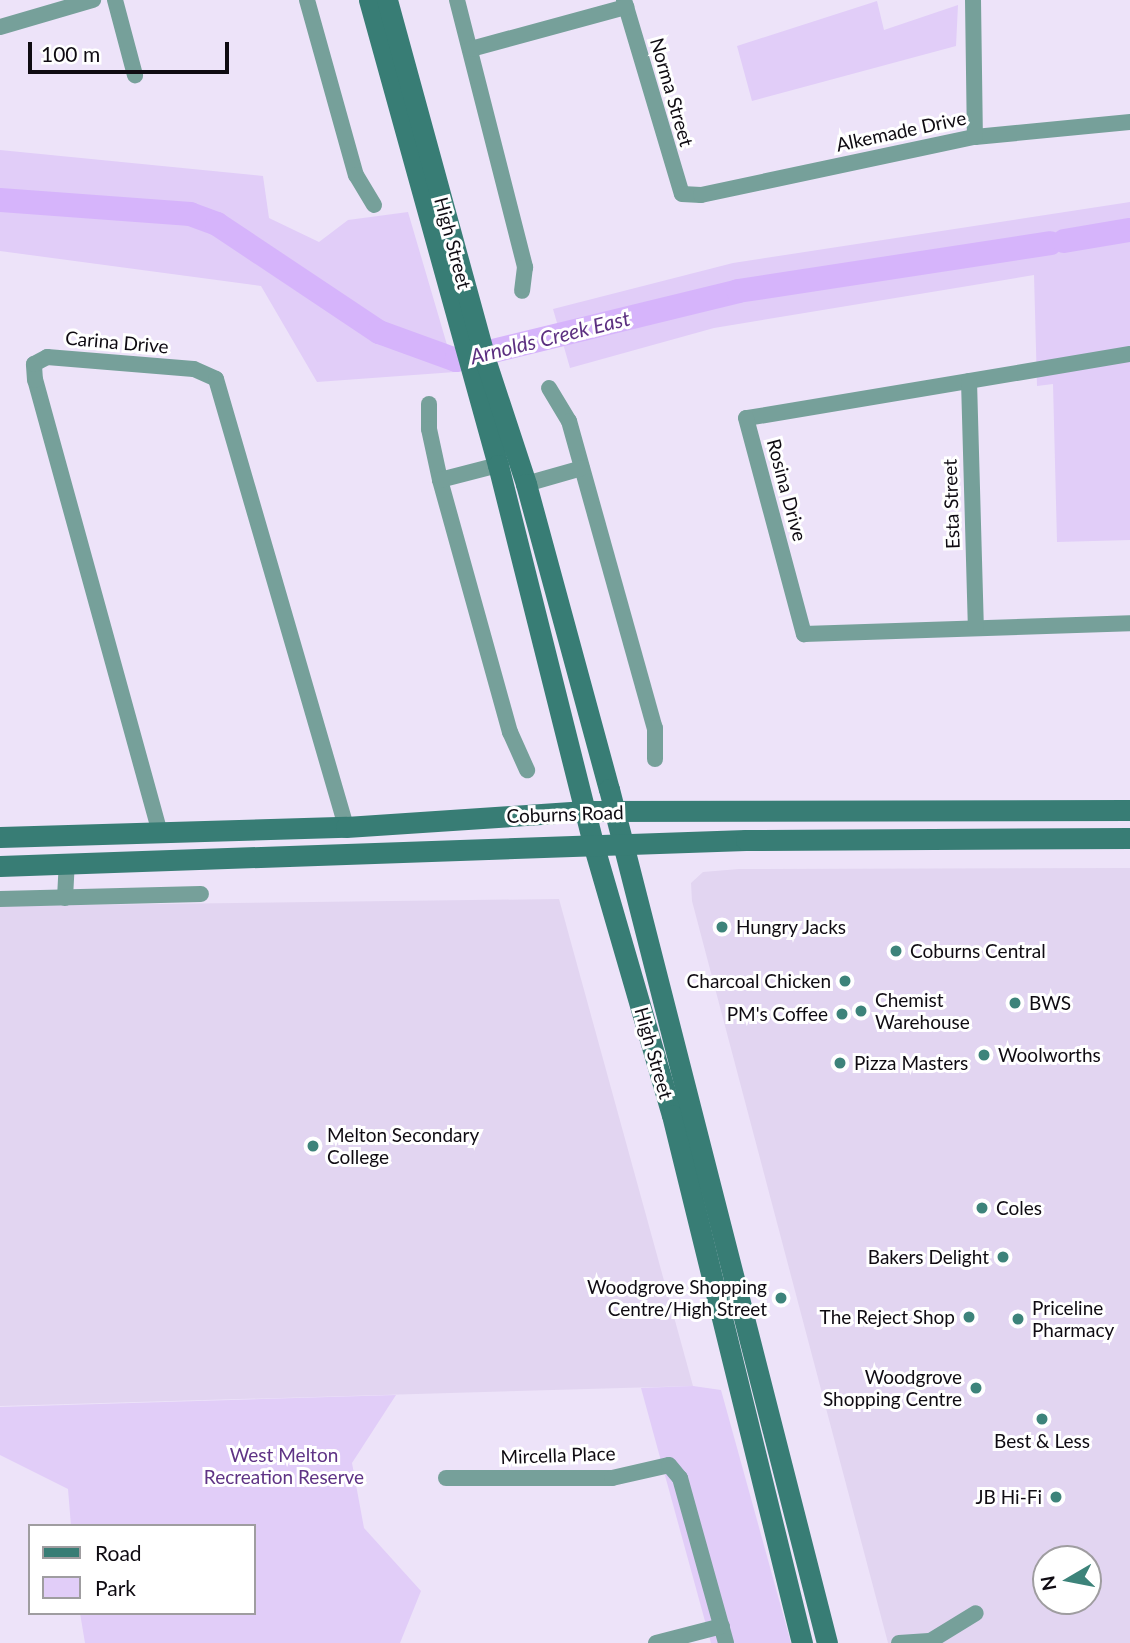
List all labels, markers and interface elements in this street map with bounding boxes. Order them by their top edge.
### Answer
scale bar [32,28,233,72]
street label: Norma Street [646,35,698,149]
text: 100 m [41,41,100,66]
street label: Alkemade Drive [834,106,968,156]
street label: High Street [430,195,476,291]
water label: Arnolds Creek East [468,305,632,369]
street label: Carina Drive [64,326,170,358]
street label: Rosina Drive [762,436,812,544]
street label: Esta Street [938,459,964,549]
street label: Coburns Road [506,801,624,827]
place label: Hungry Jacks [736,916,847,938]
marker: Hungry Jacks [714,919,730,935]
place label: Coburns Central [910,940,1046,962]
marker: Coburns Central [888,943,904,959]
place label: Charcoal Chicken [687,970,831,992]
marker: Charcoal Chicken [837,973,853,989]
place label: Chemist Warehouse [875,989,970,1033]
place label: BWS [1029,992,1071,1014]
marker: BWS [1007,995,1023,1011]
place label: PM's Coffee [727,1003,828,1025]
marker: Chemist Warehouse [853,1003,869,1019]
street label: High Street [630,1005,678,1101]
marker: PM's Coffee [834,1006,850,1022]
place label: Woolworths [998,1044,1101,1066]
marker: Woolworths [976,1047,992,1063]
place label: Pizza Masters [854,1052,968,1074]
marker: Pizza Masters [832,1055,848,1071]
place label: Melton Secondary College [327,1124,479,1168]
marker: Melton Secondary College [305,1138,321,1154]
place label: Coles [996,1197,1042,1219]
marker: Coles [974,1200,990,1216]
place label: Bakers Delight [868,1246,989,1268]
marker: Bakers Delight [995,1249,1011,1265]
place label: Woodgrove Shopping Centre/High Street [587,1276,767,1320]
marker: Woodgrove Shopping Centre/High Street [773,1290,789,1306]
place label: Priceline Pharmacy [1032,1297,1114,1341]
place label: The Reject Shop [820,1306,955,1328]
marker: The Reject Shop [961,1309,977,1325]
marker: Priceline Pharmacy [1010,1311,1026,1327]
place label: Woodgrove Shopping Centre [823,1366,962,1410]
marker: Woodgrove Shopping Centre [968,1380,984,1396]
marker: Best & Less [1034,1411,1050,1427]
place label: Best & Less [994,1430,1090,1452]
street label: Mircella Place [500,1442,616,1468]
park label: West Melton Recreation Reserve [204,1444,364,1488]
place label: JB Hi-Fi [976,1486,1042,1508]
marker: JB Hi-Fi [1048,1489,1064,1505]
legend [28,1524,256,1615]
text: Road [95,1540,142,1565]
north arrow [1032,1545,1102,1615]
text: N [1035,1574,1060,1593]
text: Park [95,1575,136,1600]

